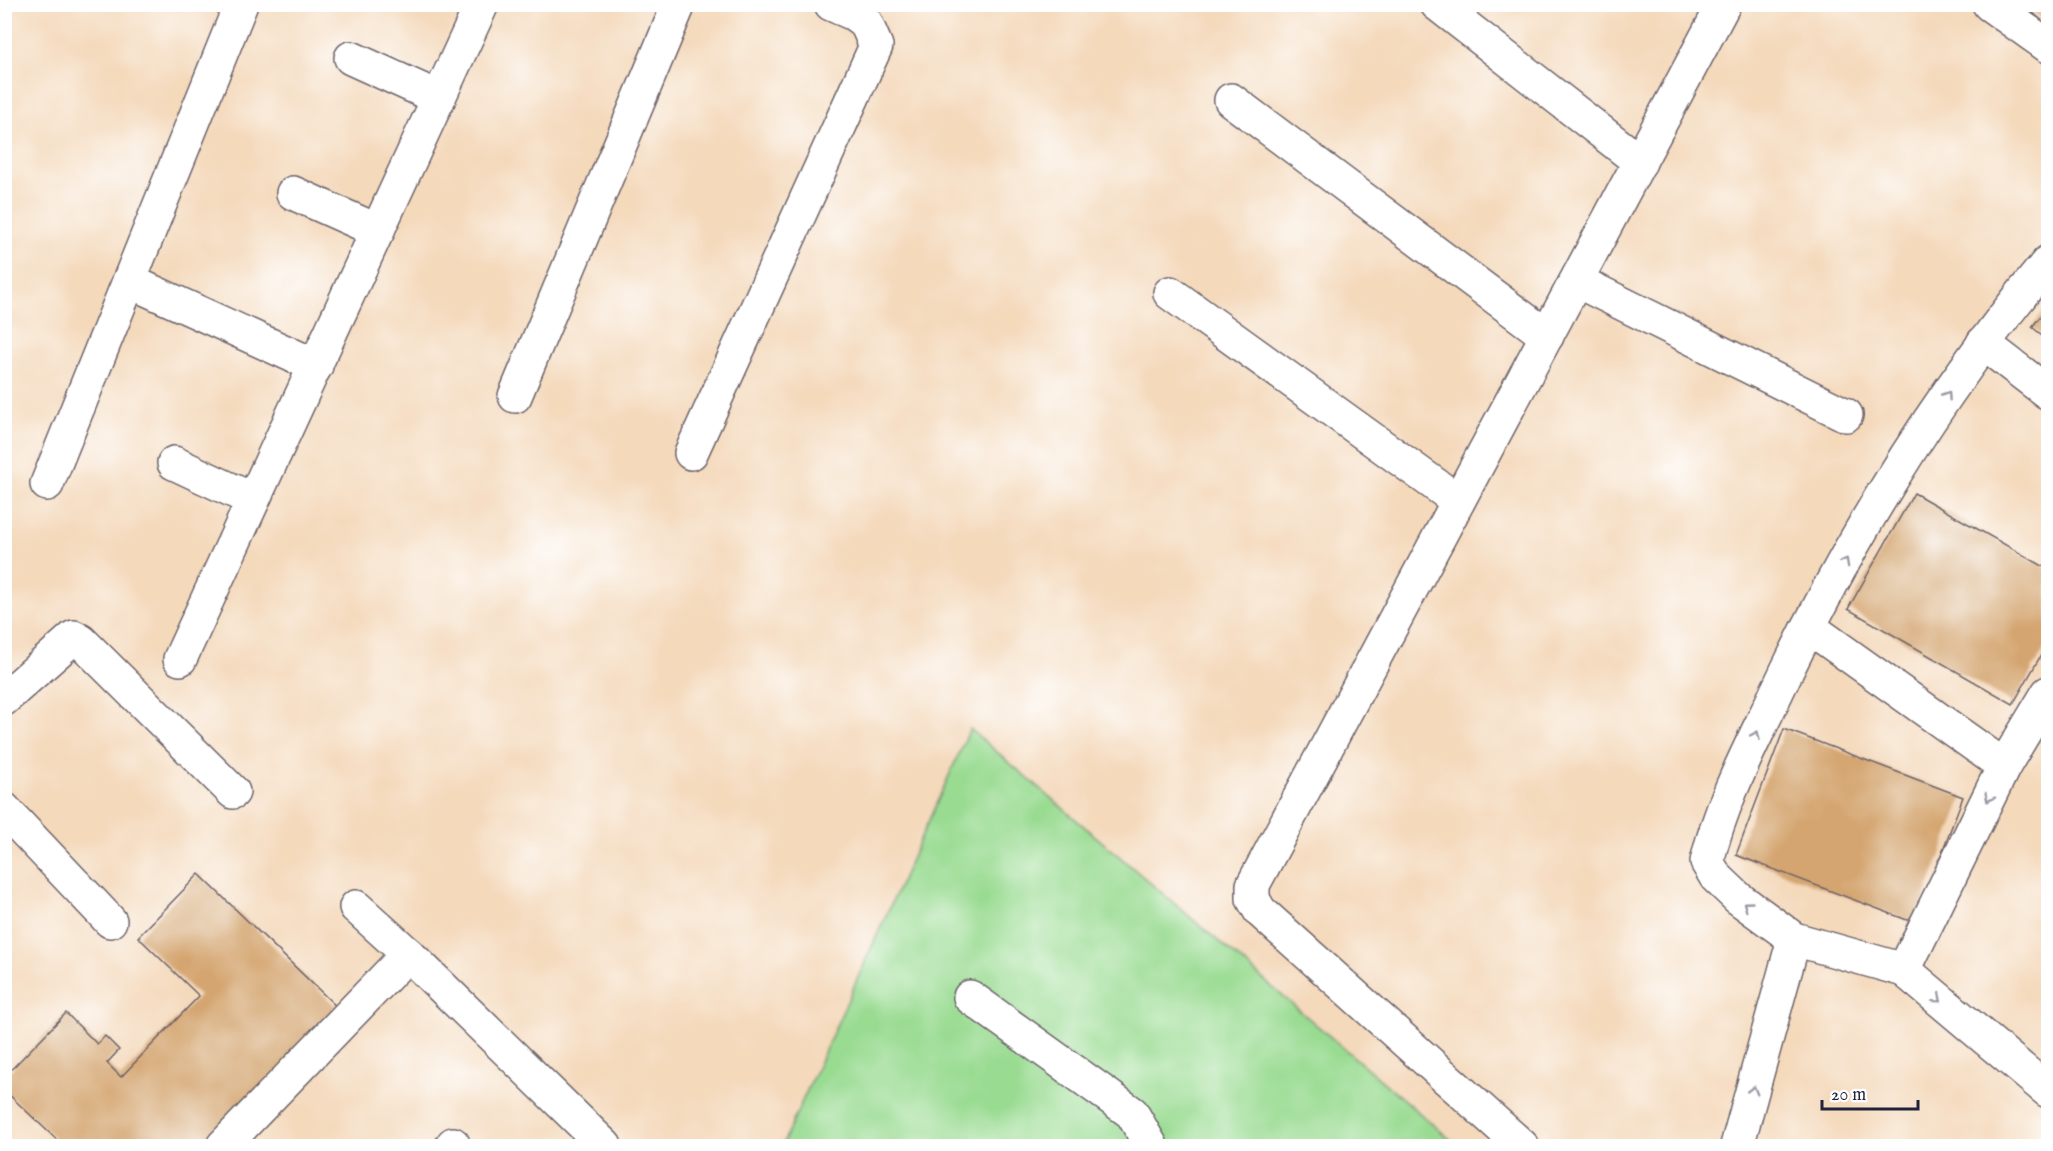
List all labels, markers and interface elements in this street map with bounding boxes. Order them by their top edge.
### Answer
one-way arrow [1940,391,1951,402]
one-way arrow [1838,557,1849,568]
one-way arrow [1749,730,1761,741]
one-way arrow [1984,792,1996,803]
one-way arrow [1742,901,1753,912]
one-way arrow [1932,992,1943,1003]
scale bar [1822,1073,1918,1111]
text: 20 m [1831,1084,1866,1107]
one-way arrow [1746,1085,1758,1096]

